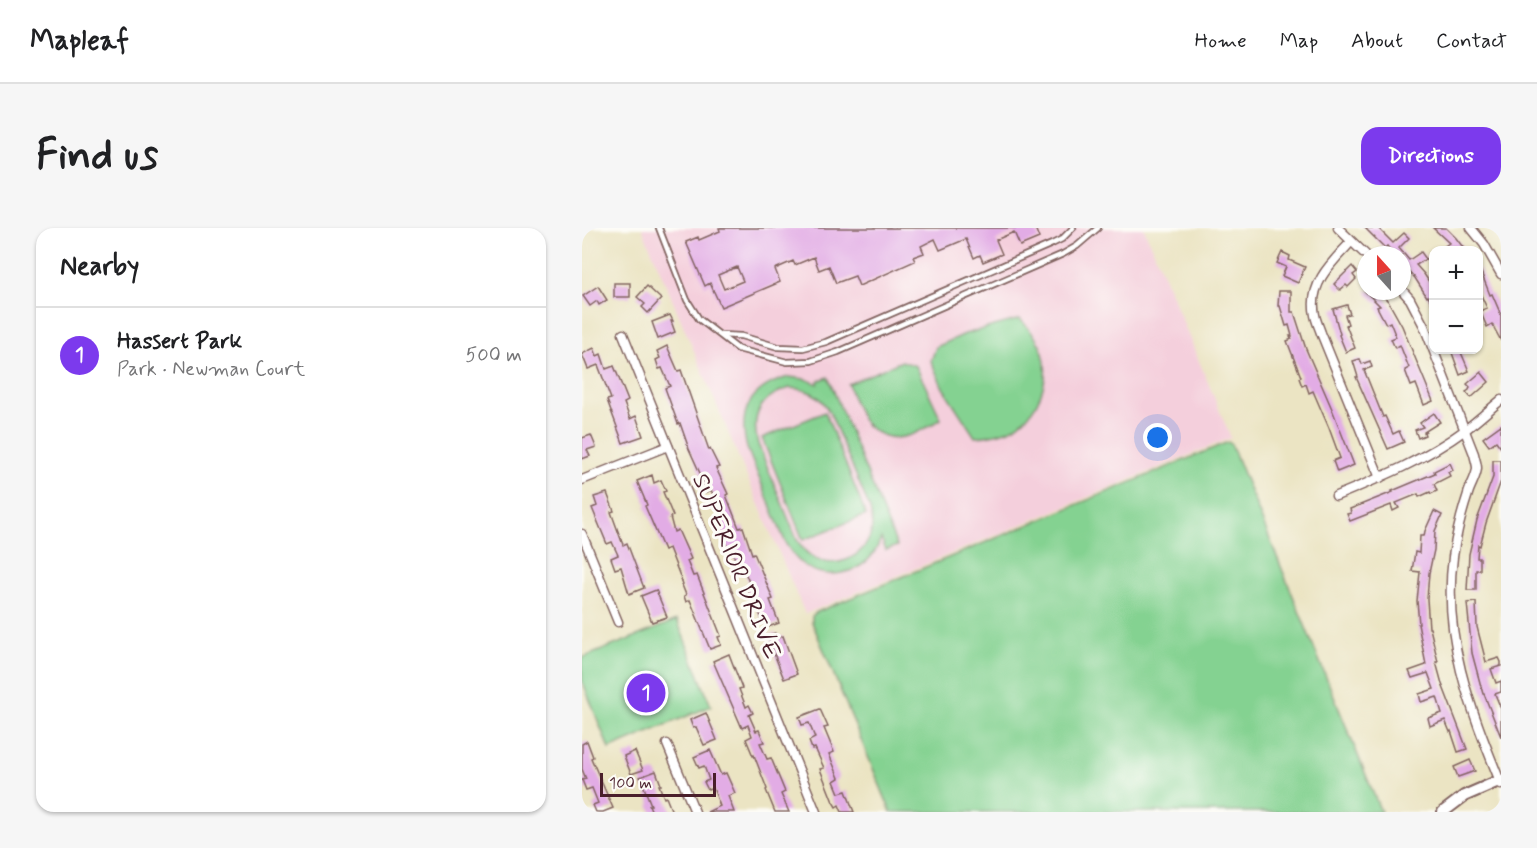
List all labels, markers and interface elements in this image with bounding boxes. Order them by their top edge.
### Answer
text: Mapleaf [30,23,129,60]
text: Home [1195,27,1247,55]
text: Map [1280,27,1318,55]
text: About [1351,27,1403,55]
text: Contact [1436,27,1507,55]
button: Directions [1361,127,1501,185]
text: Find us [36,129,158,184]
north arrow [1357,246,1411,300]
map controls [1429,246,1483,354]
button: + [1429,246,1483,300]
text: Nearby [60,250,139,284]
button: − [1429,300,1483,354]
text: Hassert Park [117,328,242,356]
text: 1 [75,342,84,369]
text: 500 m [465,342,522,369]
text: Park · Newman Court [117,356,305,383]
your location [1143,423,1172,452]
street label: SUPERIOR DRIVE [684,469,787,664]
pin: 1 [626,670,666,716]
scale bar [600,770,716,798]
text: 100 m [609,773,652,794]

